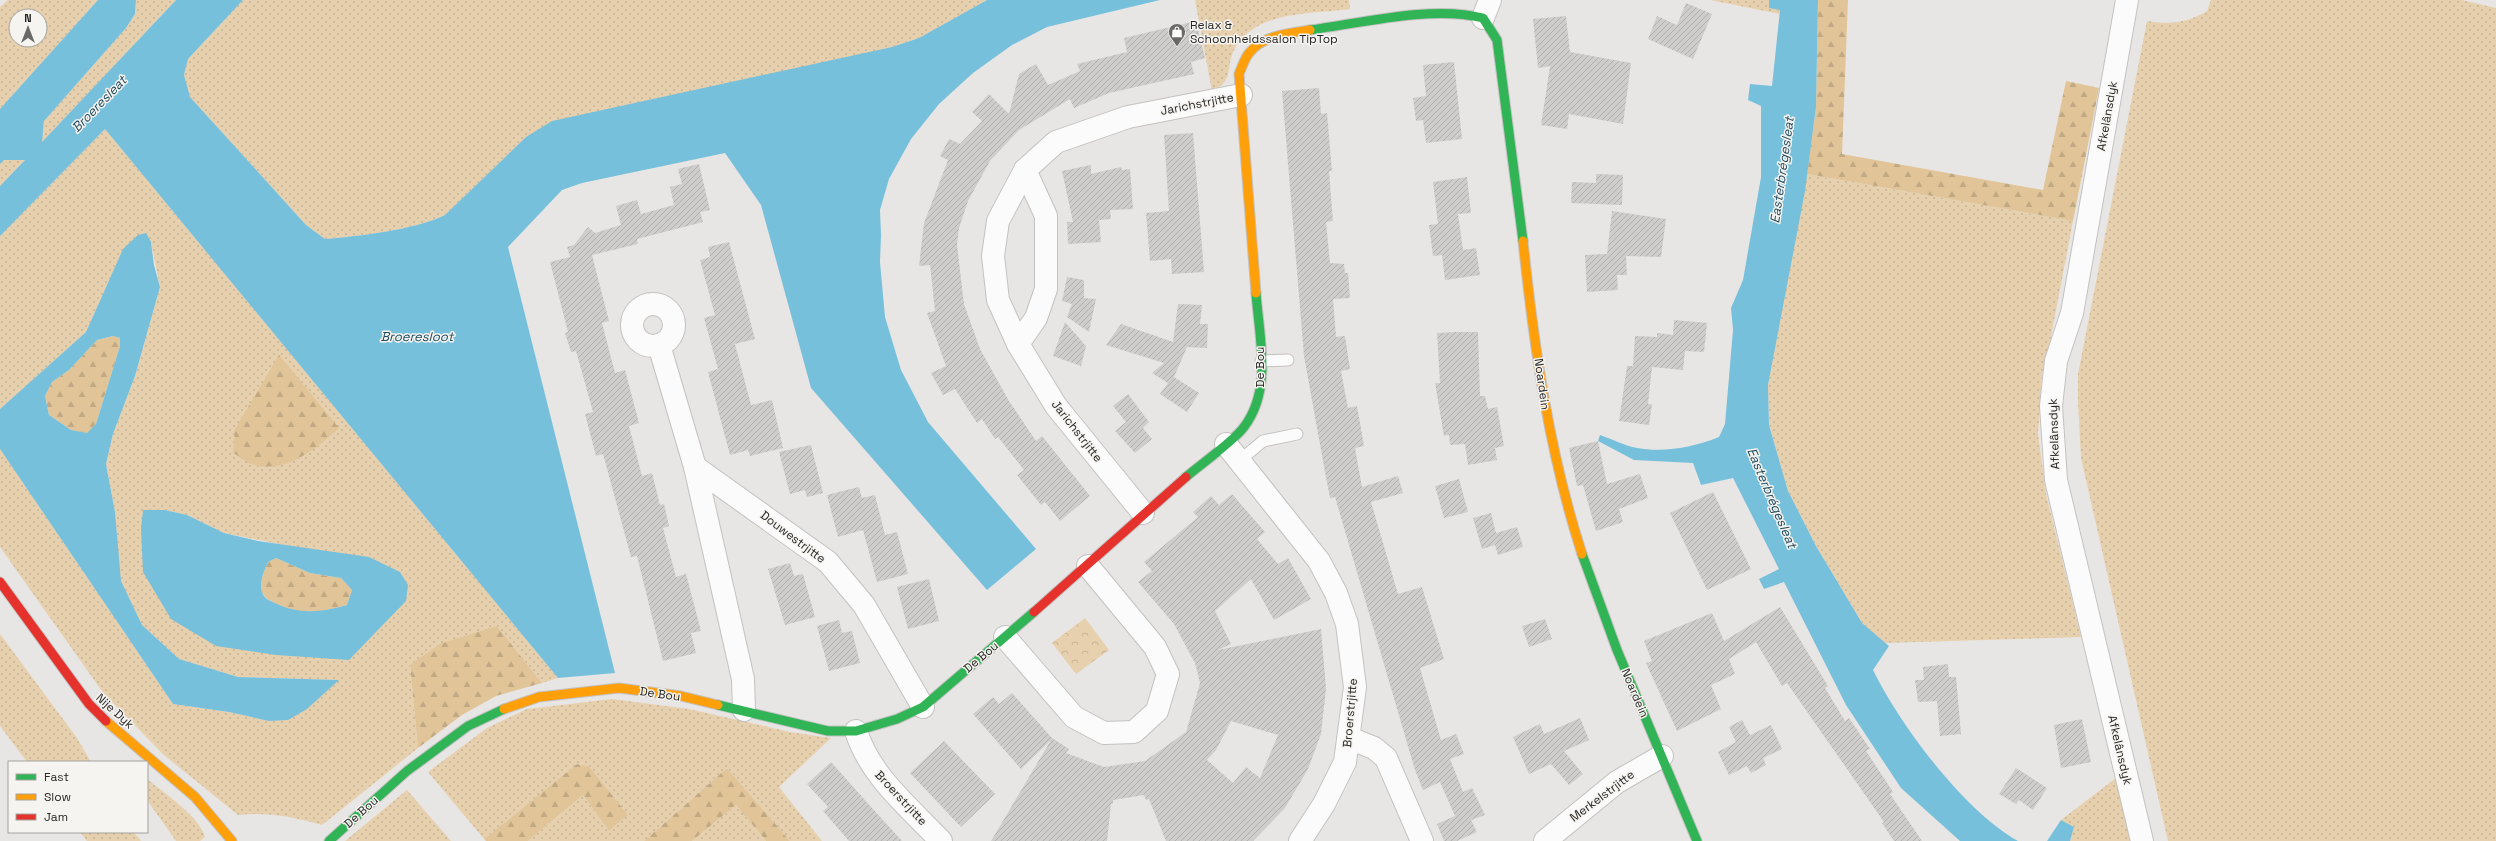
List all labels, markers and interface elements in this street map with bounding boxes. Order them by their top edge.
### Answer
north arrow [8,8,48,48]
text: N [24,11,32,25]
place label: Relax & Schoonheidssalon TipTop [1190,17,1338,47]
shop icon: Relax & Schoonheidssalon TipTop [1167,22,1187,47]
water label: Broeresleat [68,71,131,136]
street label: Afkelânsdyk [2093,79,2121,152]
street label: Jarichstrjitte [1159,89,1235,119]
water label: Easterbrégesleat [1766,115,1798,224]
water label: Broeresloot [380,328,455,345]
street label: De Bou [1252,347,1268,387]
street label: Noardein [1530,357,1554,411]
street label: Jarichstrjitte [1048,397,1106,465]
street label: Afkelânsdyk [2045,398,2063,470]
water label: Easterbrégesleat [1743,445,1801,552]
street label: Douwestrjitte [757,507,829,567]
street label: De Bou [960,638,1002,676]
street label: Noardein [1618,666,1652,720]
street label: Broerstrjitte [1339,678,1361,748]
street label: De Bou [639,683,681,705]
street label: Nije Dyk [93,690,138,733]
street label: Afkelânsdyk [2104,714,2136,787]
legend [8,761,148,833]
street label: Merkelstrjitte [1567,766,1637,826]
street label: Broerstrjitte [871,767,931,829]
text: Fast [44,769,69,785]
text: Slow [44,789,71,805]
street label: De Bou [340,792,382,832]
text: Jam [44,809,68,825]

